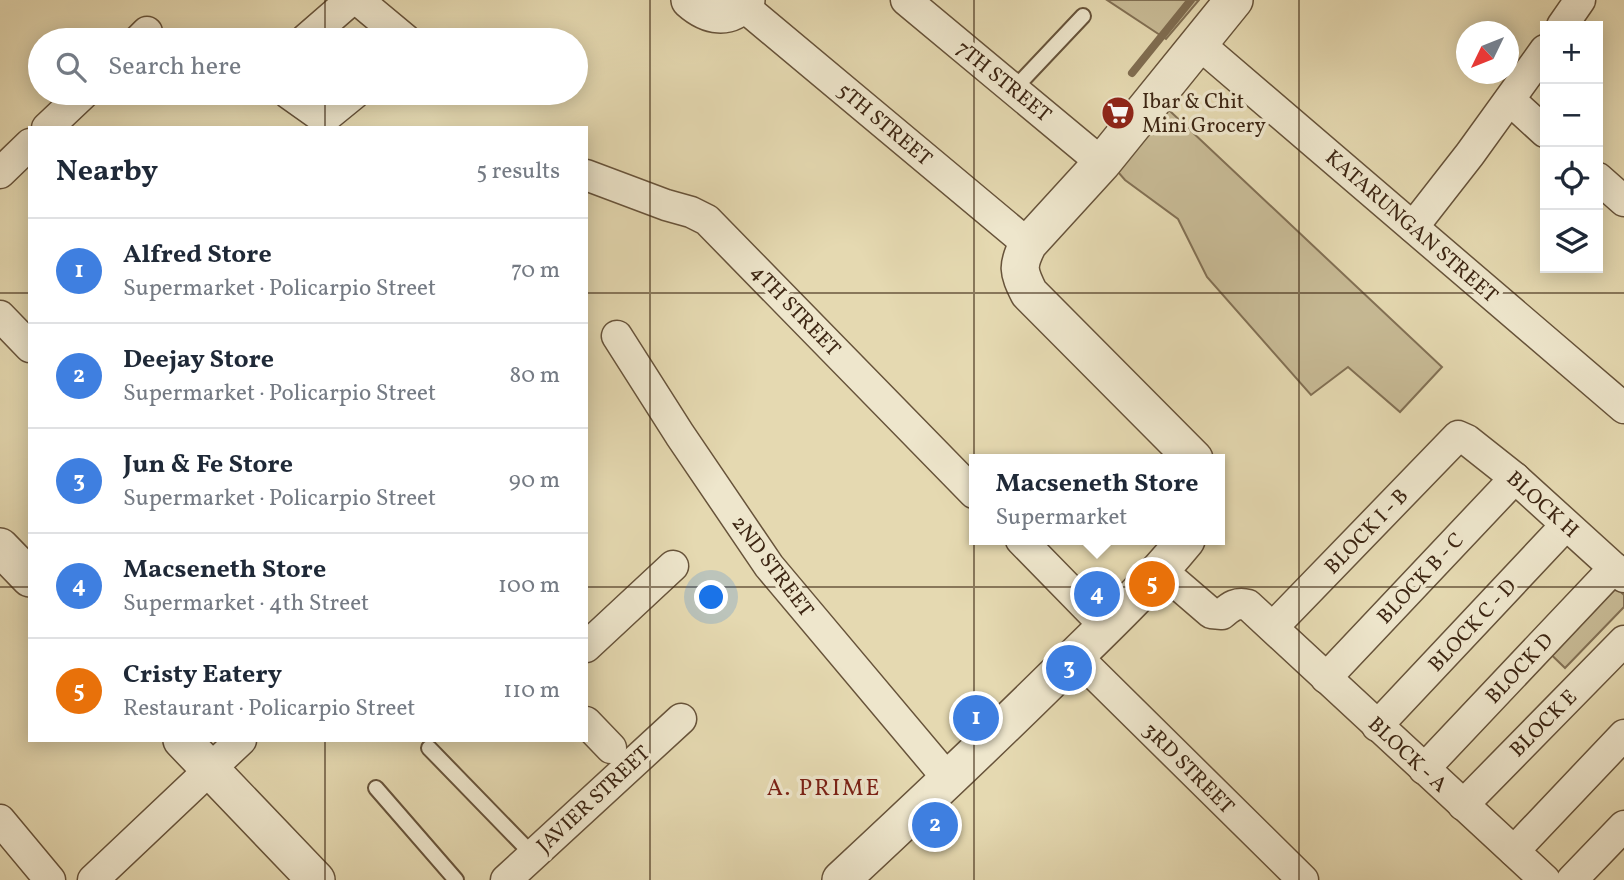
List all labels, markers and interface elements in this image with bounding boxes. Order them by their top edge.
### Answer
north arrow [1456,21,1519,84]
map controls [1540,21,1603,273]
button: + [1540,21,1603,84]
search box [28,28,588,105]
street label: 7TH STREET [949,35,1057,130]
icon: search [52,48,90,86]
text: Search here [108,49,241,85]
street label: 5TH STREET [830,77,938,173]
button: − [1540,84,1603,147]
place label: Ibar & Chit Mini Grocery [1142,88,1266,141]
supermarket icon: Ibar & Chit Mini Grocery [1099,94,1137,132]
street label: KATARUNGAN STREET [1318,144,1504,310]
button: locate [1540,147,1603,210]
text: Nearby [56,151,158,193]
text: 5 results [476,156,560,188]
button: layers [1540,210,1603,273]
text: Alfred Store [123,237,272,273]
text: 1 [74,255,84,287]
text: 70 m [511,255,560,287]
street label: 4TH STREET [743,258,846,364]
text: Supermarket · Policarpio Street [123,273,436,305]
text: Deejay Store [123,342,274,378]
text: 2 [73,360,85,392]
text: 80 m [510,360,560,392]
text: Supermarket · Policarpio Street [123,378,436,410]
text: Jun & Fe Store [123,447,293,483]
popup [969,454,1225,545]
text: 3 [73,465,85,497]
text: 90 m [509,465,560,497]
street label: BLOCK H [1500,465,1584,545]
text: Macseneth Store [995,466,1199,502]
text: Supermarket · Policarpio Street [123,483,436,515]
street label: BLOCK I - B [1319,483,1415,581]
text: Supermarket [995,502,1127,534]
street label: 2ND STREET [724,510,820,624]
street label: BLOCK B - C [1371,527,1471,631]
text: Macseneth Store [123,552,326,588]
pin: 5 [1129,558,1175,610]
pin: 4 [1074,568,1120,620]
text: 4 [72,570,86,602]
text: 100 m [498,570,560,602]
street label: BLOCK C - D [1422,573,1524,679]
your location [694,580,728,614]
text: Supermarket · 4th Street [123,588,369,620]
street label: BLOCK D [1480,627,1561,711]
pin: 3 [1046,642,1092,694]
text: Cristy Eatery [123,657,282,693]
text: 5 [73,675,85,707]
text: 110 m [503,675,560,707]
street label: BLOCK E [1504,684,1584,764]
pin: 1 [953,692,999,744]
text: Restaurant · Policarpio Street [123,693,415,725]
street label: BLOCK - A [1361,711,1453,800]
street label: 3RD STREET [1136,717,1240,821]
street label: JAVIER STREET [531,740,657,860]
district label: A. PRIME [767,773,881,805]
pin: 2 [912,799,958,851]

